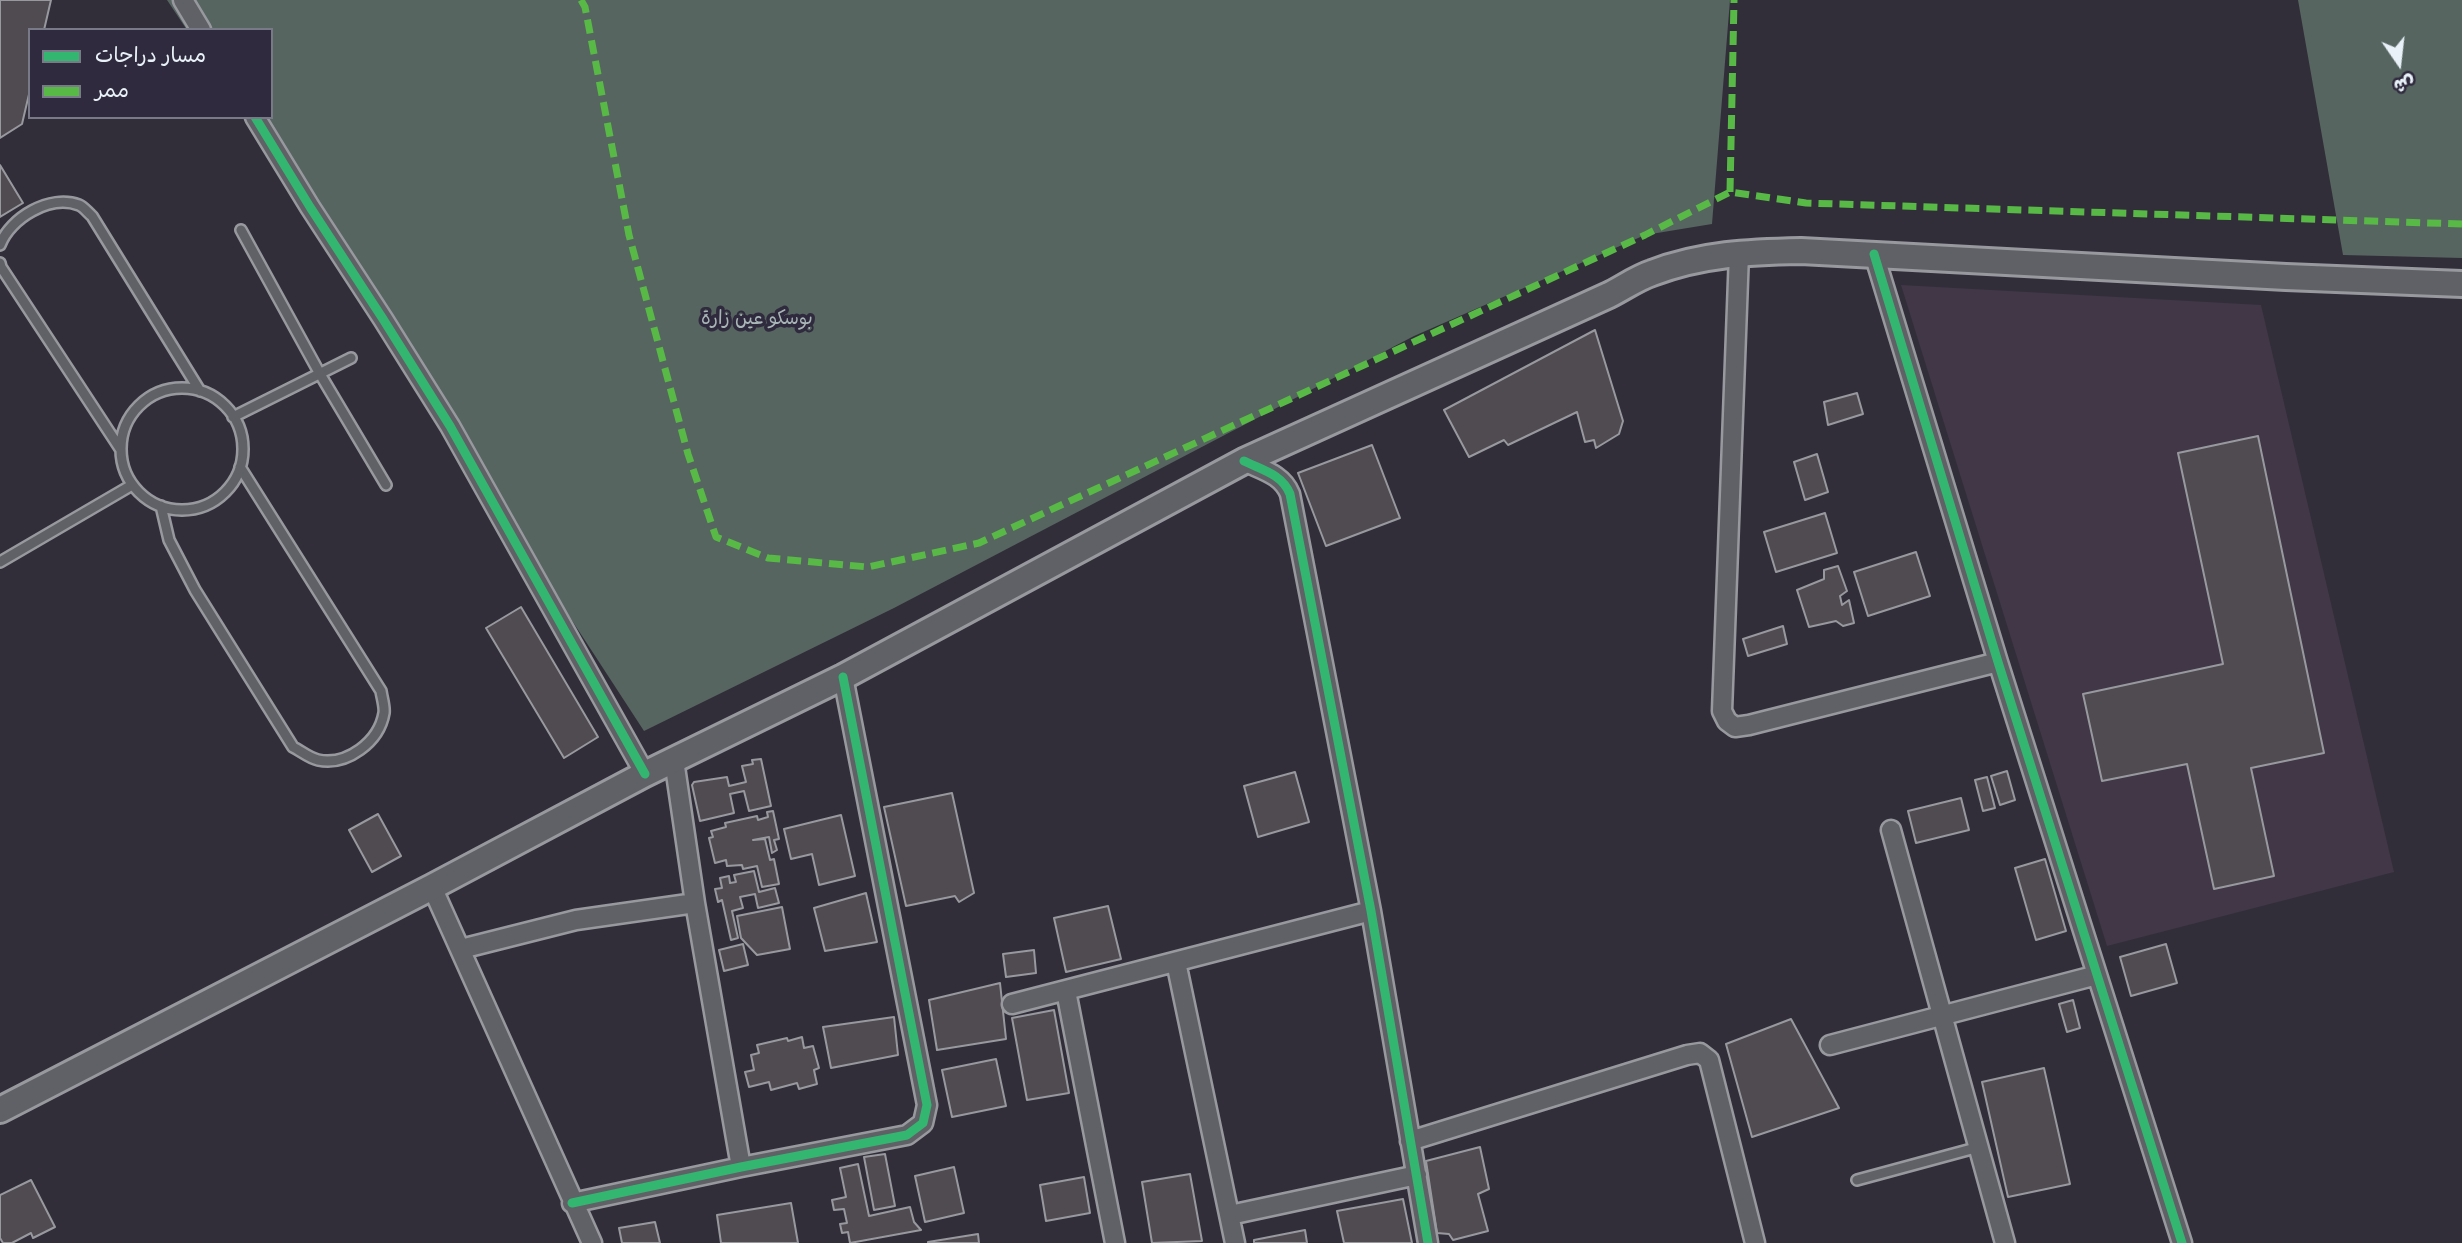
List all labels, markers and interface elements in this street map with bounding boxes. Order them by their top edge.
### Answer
legend [28,28,273,119]
north arrow [2364,28,2434,98]
text: مسار دراجات [95,43,206,68]
text: ش [2391,70,2417,98]
text: ممر [95,78,129,103]
park label: بوسكو عين زارة [701,308,813,330]

